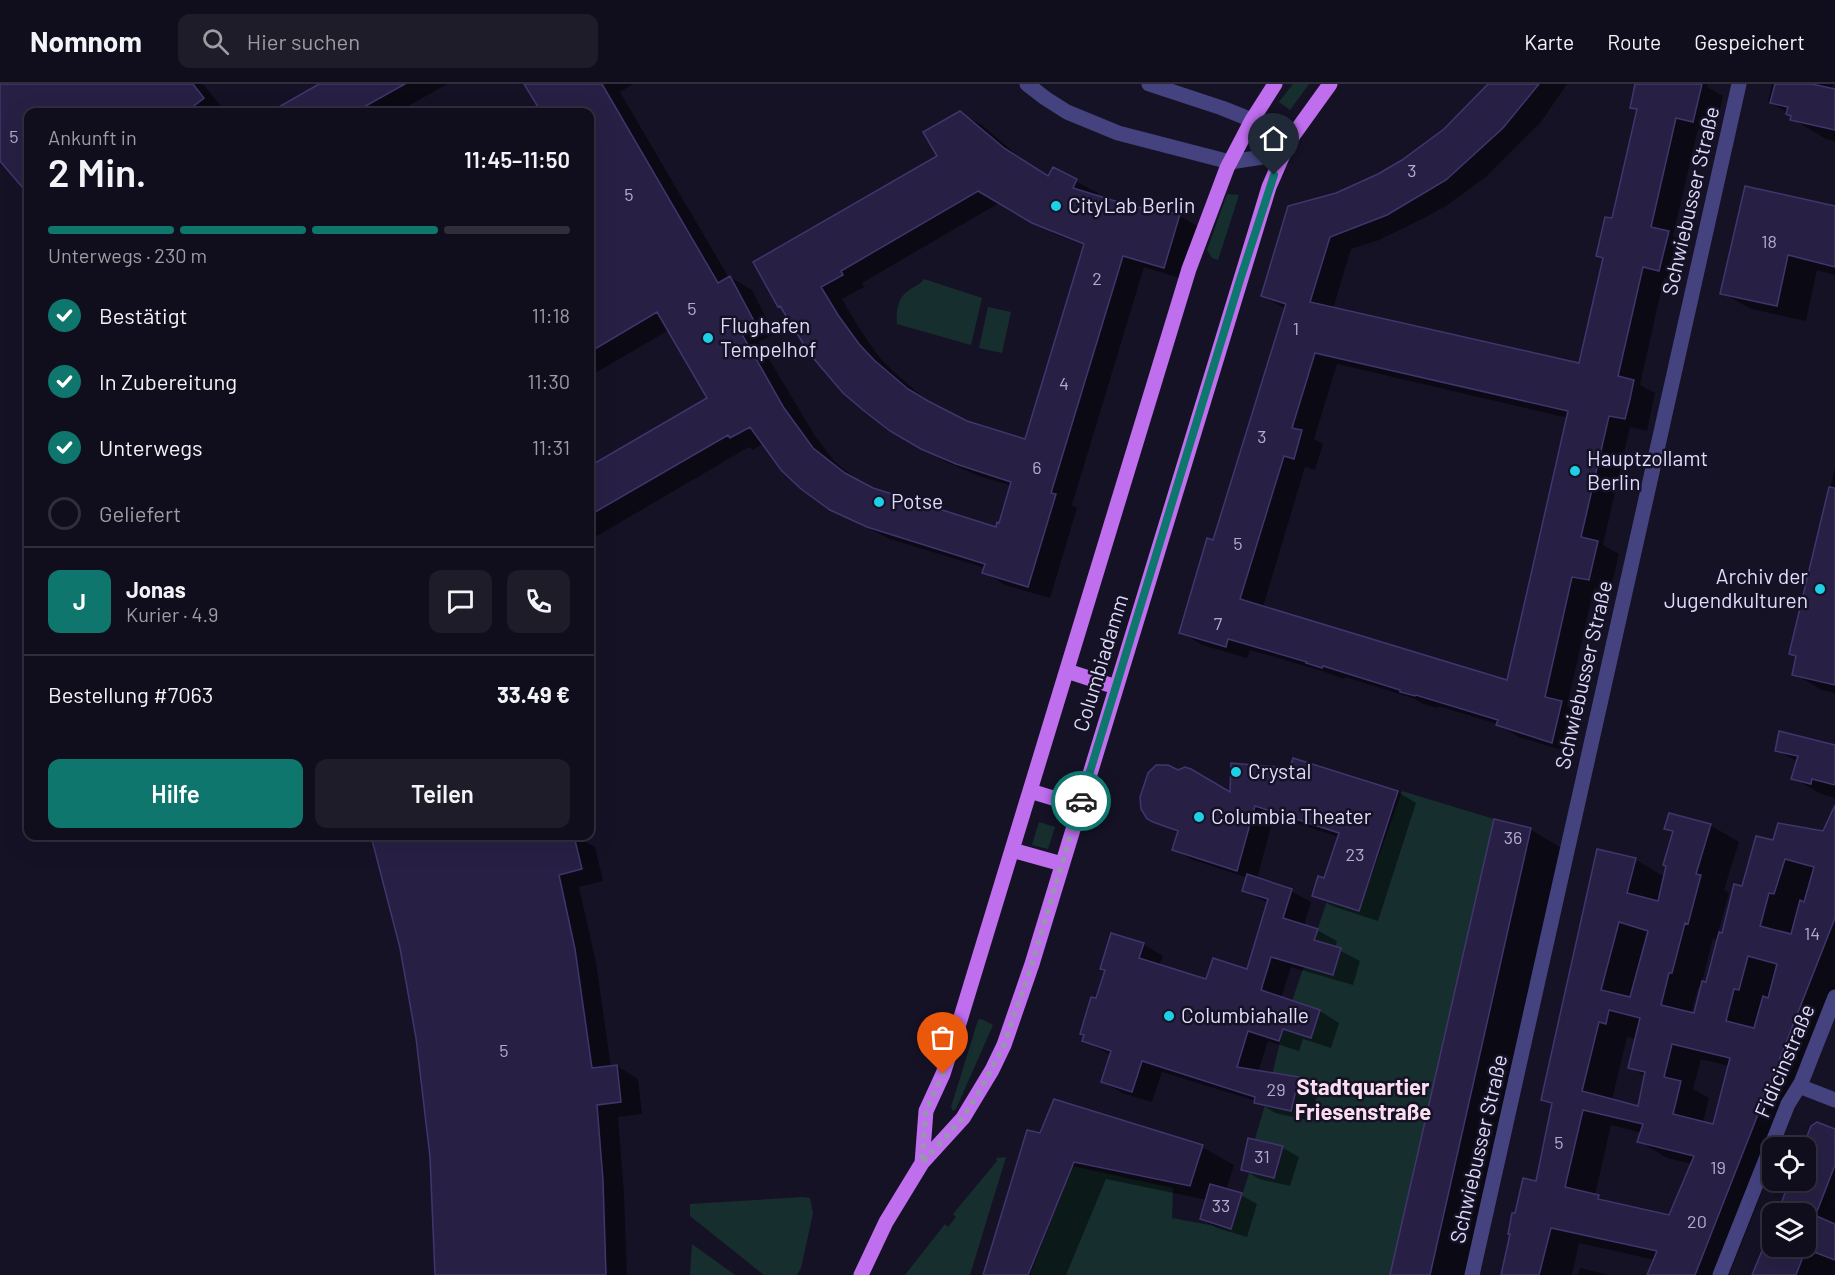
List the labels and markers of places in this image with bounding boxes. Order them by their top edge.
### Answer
pin [1248,113,1299,175]
place label: CityLab Berlin [1068,192,1195,217]
marker: CityLab Berlin [1049,199,1063,213]
place label: Flughafen Tempelhof [720,312,817,361]
marker: Flughafen Tempelhof [701,331,715,345]
place label: Hauptzollamt Berlin [1587,445,1708,494]
marker: Hauptzollamt Berlin [1568,464,1582,478]
place label: Potse [891,488,943,513]
marker: Potse [872,495,886,509]
place label: Archiv der Jugendkulturen [1664,563,1808,612]
marker: Archiv der Jugendkulturen [1813,582,1827,596]
place label: Crystal [1248,758,1311,783]
marker: Crystal [1229,765,1243,779]
place label: Columbia Theater [1211,803,1372,828]
marker: Columbia Theater [1192,810,1206,824]
place label: Columbiahalle [1181,1002,1309,1027]
marker: Columbiahalle [1162,1009,1176,1023]
pin [917,1012,968,1074]

